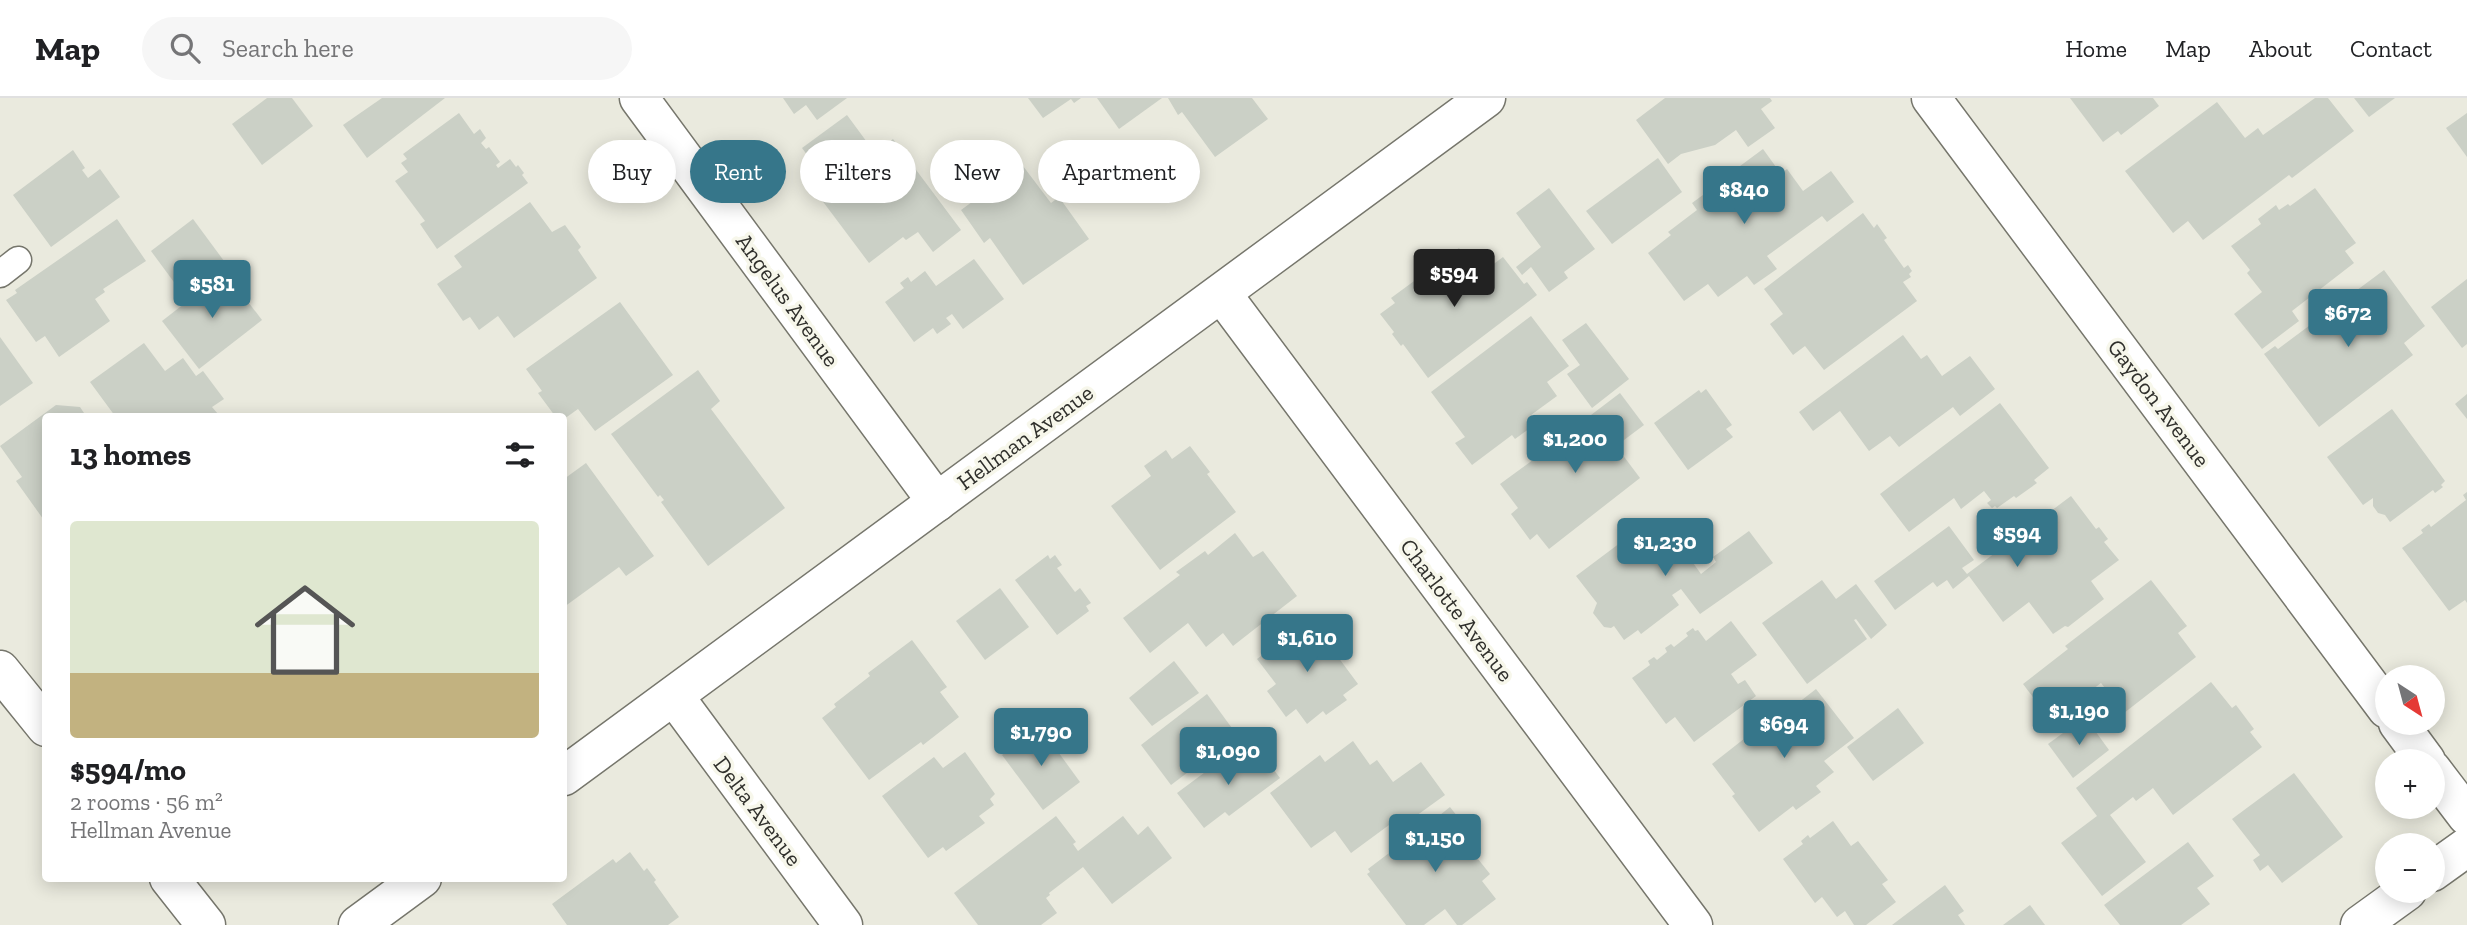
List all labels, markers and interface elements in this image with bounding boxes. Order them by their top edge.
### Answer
search box [142,17,632,80]
text: Map [35,29,100,68]
icon: search [166,29,204,67]
text: Search here [222,32,354,64]
text: Home [2065,34,2127,63]
text: Map [2165,34,2211,63]
text: About [2249,34,2312,63]
text: Contact [2350,34,2432,63]
chip: Buy [588,140,676,203]
chip: Rent [690,140,786,203]
chip: Filters [800,140,916,203]
chip: New [930,140,1024,203]
chip: Apartment [1038,140,1200,203]
pin: $840 [1703,166,1785,226]
text: $840 [1719,175,1769,203]
street label: Angelus Avenue [730,228,846,372]
pin: $594 [1413,250,1495,309]
text: $594 [1430,258,1478,286]
pin: $581 [171,260,253,320]
text: $581 [190,269,235,297]
pin: $672 [2307,289,2389,349]
text: $672 [2324,298,2372,326]
street label: Gaydon Avenue [2102,333,2216,473]
street label: Hellman Avenue [951,378,1099,496]
pin: $1,200 [1518,416,1632,475]
text: $1,200 [1543,424,1607,452]
icon: filters [501,436,539,474]
text: 13 homes [70,437,191,473]
pin: $594 [1976,510,2058,569]
pin: $1,230 [1608,518,1722,578]
text: $594 [1993,518,2041,546]
text: $1,230 [1633,527,1697,555]
street label: Charlotte Avenue [1394,533,1520,687]
icon: home [242,567,368,693]
pin: $1,610 [1250,614,1364,674]
text: $1,610 [1277,623,1337,651]
north arrow [2375,665,2445,735]
map controls [2375,665,2445,903]
pin: $1,190 [2022,688,2136,747]
text: $1,190 [2049,696,2109,724]
pin: $694 [1743,700,1825,760]
pin: $1,790 [984,708,1098,768]
text: $694 [1759,709,1809,737]
text: $1,790 [1010,717,1072,745]
pin: $1,090 [1171,728,1285,787]
text: $1,090 [1196,736,1260,764]
button: + [2375,749,2445,819]
street label: Delta Avenue [708,751,808,871]
text: $594/mo [70,752,186,788]
text: 2 rooms · 56 m² [70,788,223,816]
pin: $1,150 [1378,814,1492,874]
text: Hellman Avenue [70,816,231,844]
text: $1,150 [1405,823,1465,851]
button: − [2375,833,2445,903]

